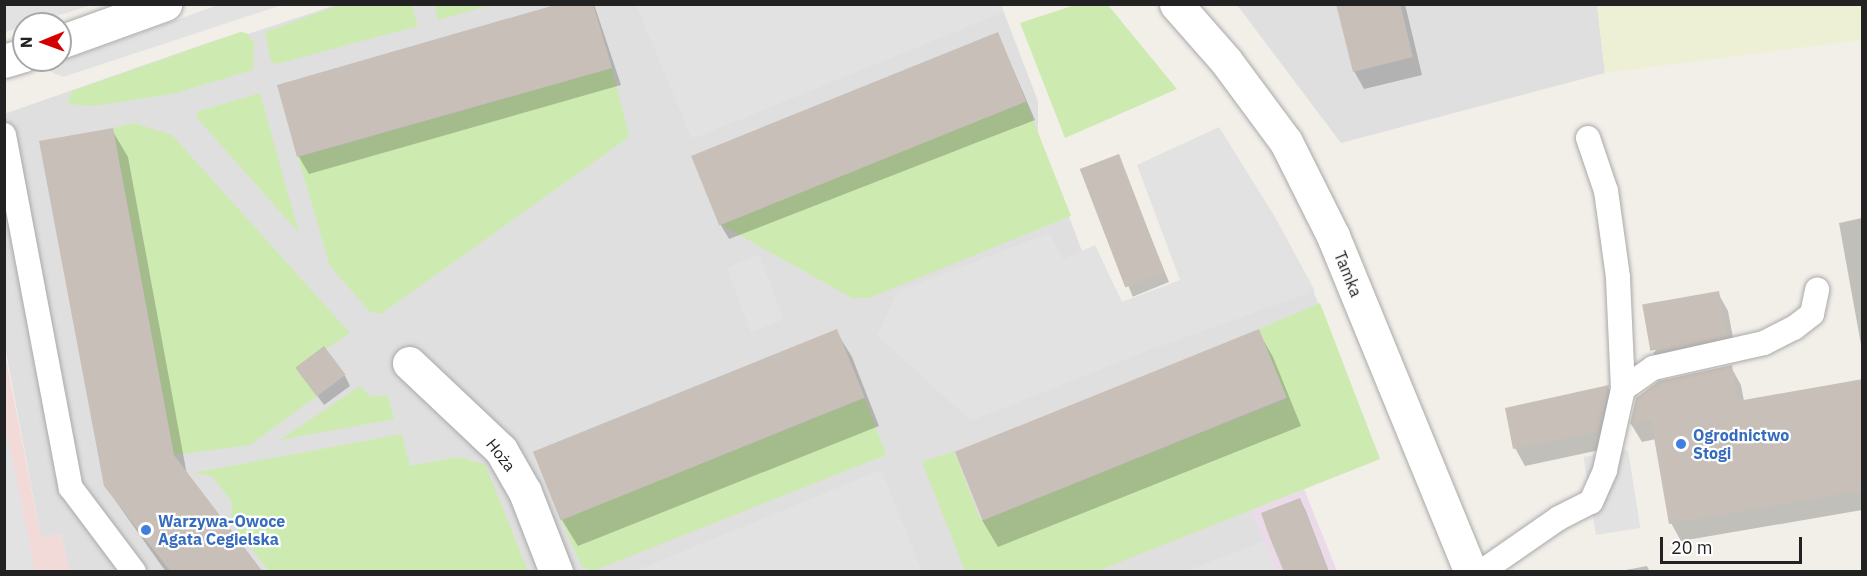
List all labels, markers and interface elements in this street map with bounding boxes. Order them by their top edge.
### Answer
north arrow [12,12,72,72]
text: N [16,36,36,48]
street label: Tamka [1330,248,1366,300]
place label: Ogrodnictwo Stogi [1693,425,1789,463]
street label: Hoża [482,435,520,475]
marker: Ogrodnictwo Stogi [1674,437,1688,451]
place label: Warzywa-Owoce Agata Cegielska [158,511,285,549]
marker: Warzywa-Owoce Agata Cegielska [139,523,153,537]
scale bar [1663,525,1806,563]
text: 20 m [1671,536,1713,559]

